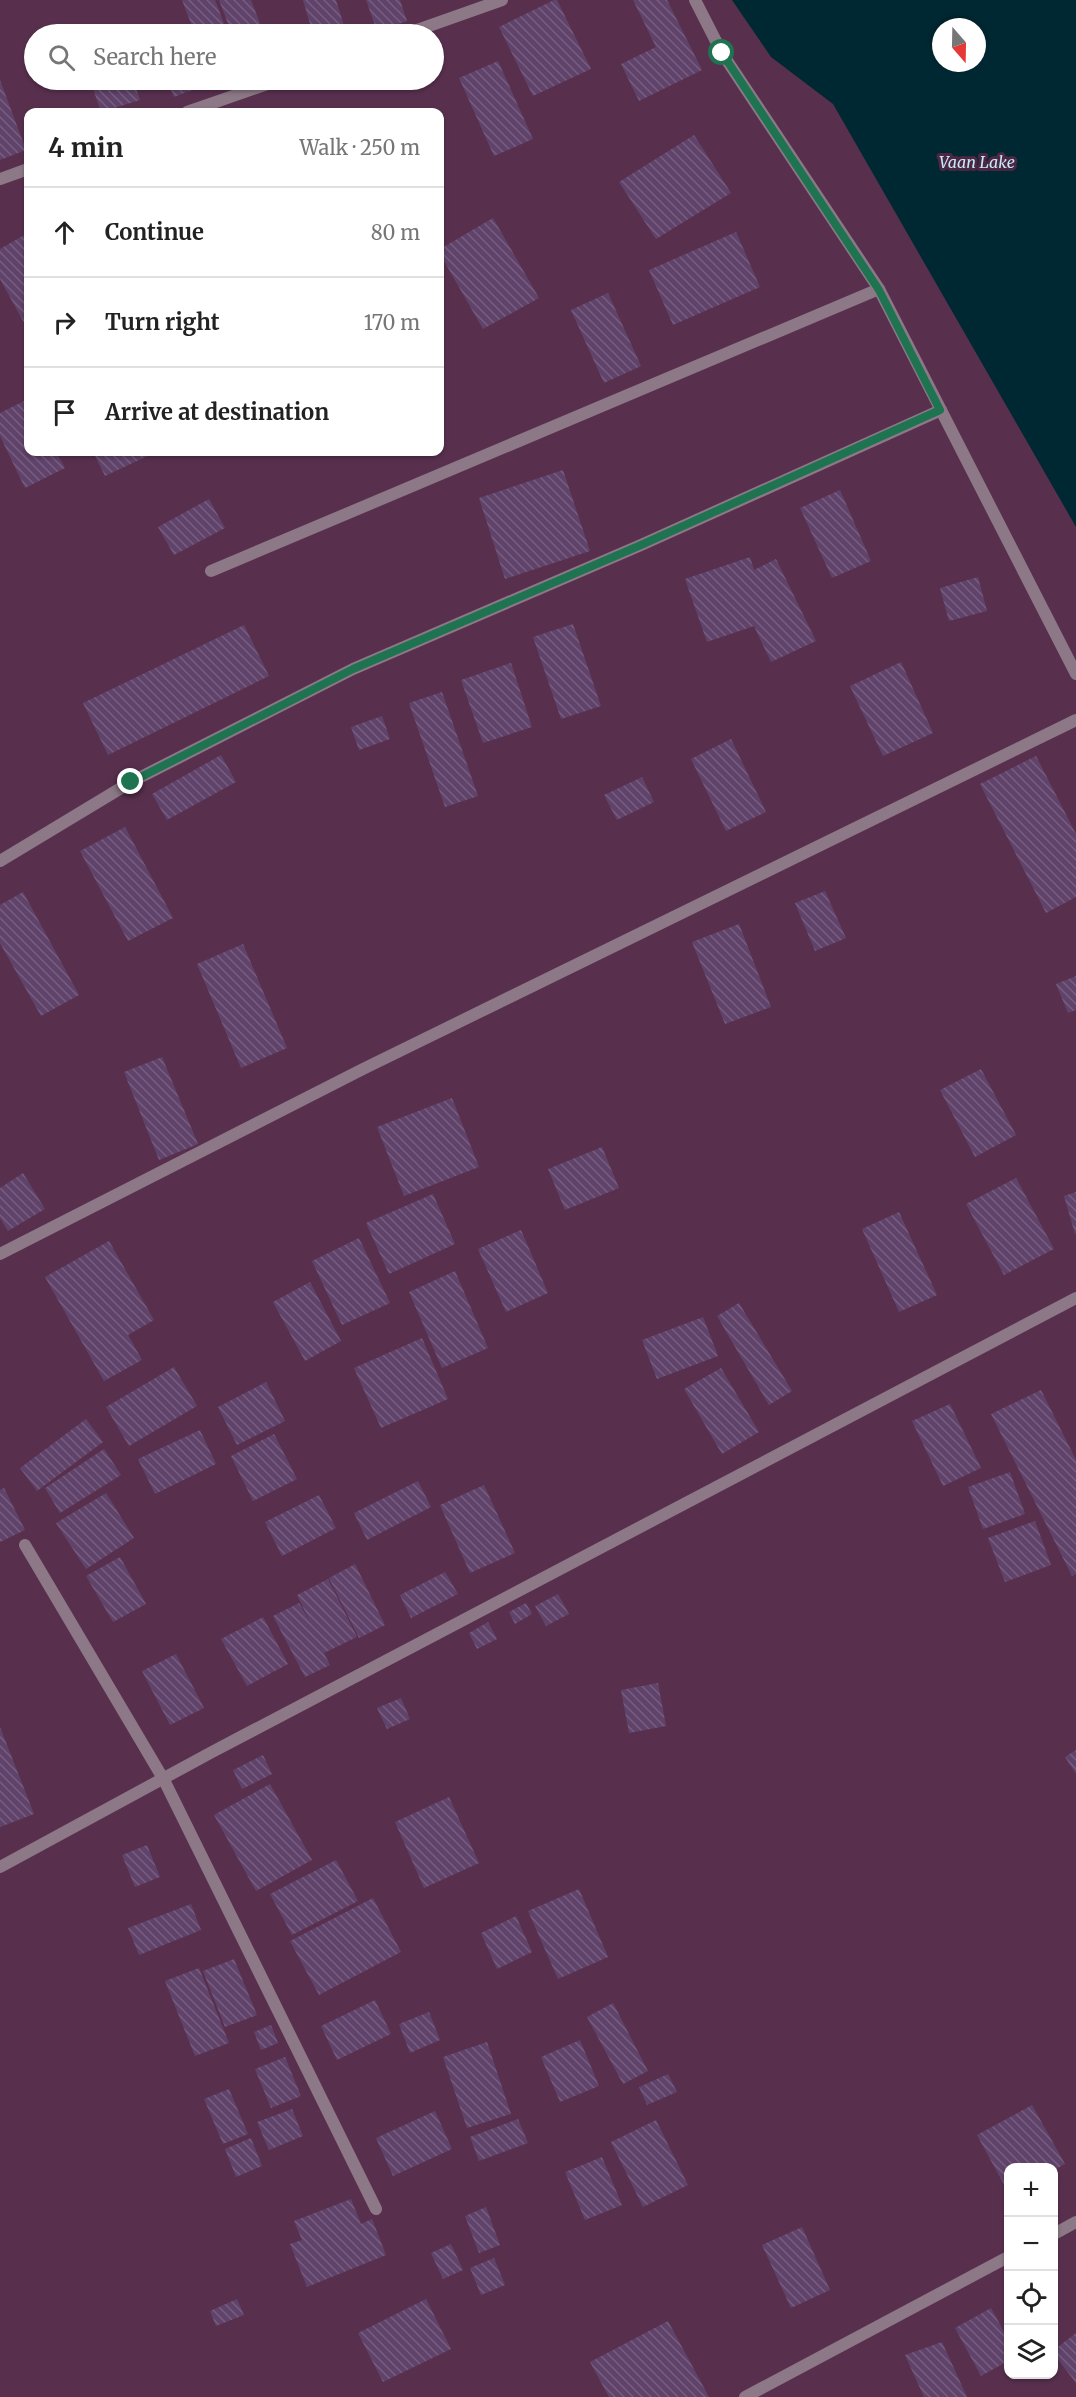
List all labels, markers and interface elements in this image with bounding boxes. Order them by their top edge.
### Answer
north arrow [932,18,986,72]
search box [24,24,444,90]
route start [708,39,734,65]
icon: search [45,41,78,74]
text: Search here [93,43,216,71]
text: 4 min [48,131,123,164]
text: Walk · 250 m [299,135,420,160]
water label: Vaan Lake [939,152,1015,172]
icon: ahead [48,216,81,249]
text: Continue [105,218,204,246]
text: 80 m [371,220,420,245]
icon: right [48,306,81,339]
text: Turn right [105,308,219,336]
text: 170 m [364,310,420,335]
icon: arrive [48,396,81,429]
text: Arrive at destination [105,398,329,426]
route end [117,768,143,794]
map controls [1004,2163,1058,2379]
button: + [1004,2163,1058,2217]
button: − [1004,2217,1058,2271]
button: locate [1004,2271,1058,2325]
button: layers [1004,2325,1058,2379]

